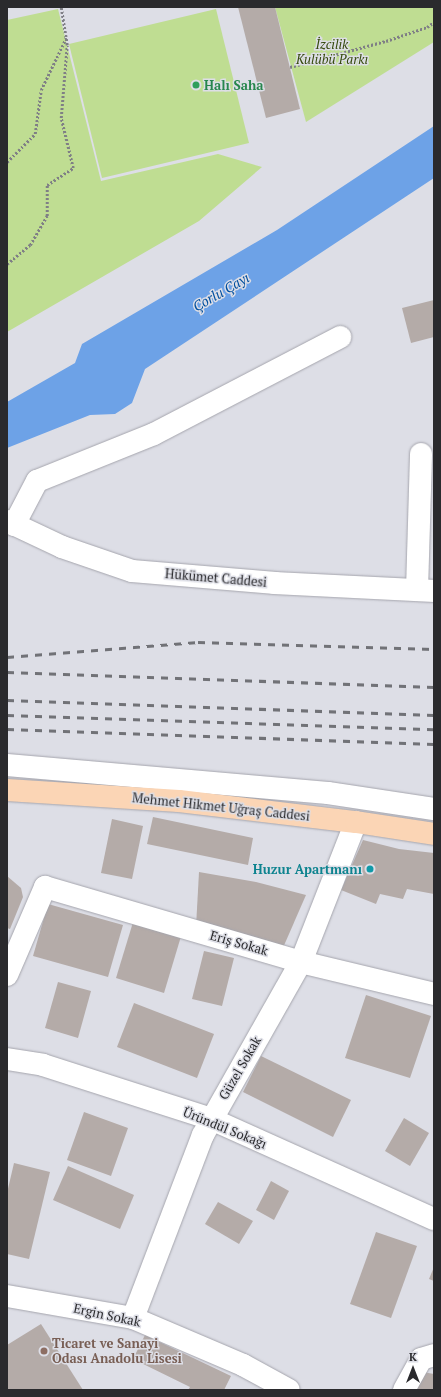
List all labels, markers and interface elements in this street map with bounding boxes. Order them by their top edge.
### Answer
park label: İzcilik Kulübü Parkı [296,37,368,68]
place label: Halı Saha [204,77,263,93]
marker: Halı Saha [191,80,201,90]
water label: Çorlu Çayı [190,269,252,315]
street label: Hükümet Caddesi [164,566,268,590]
street label: Mehmet Hikmet Uğraş Caddesi [131,790,311,824]
place label: Huzur Apartmanı [253,861,362,877]
marker: Huzur Apartmanı [365,864,375,874]
street label: Eriş Sokak [208,927,270,959]
street label: Güzel Sokak [216,1034,264,1102]
street label: Üründül Sokağı [181,1104,269,1152]
street label: Ergin Sokak [72,1300,142,1330]
place label: Ticaret ve Sanayi Odası Anadolu Lisesi [52,1336,182,1367]
marker: Ticaret ve Sanayi Odası Anadolu Lisesi [39,1346,49,1356]
north arrow [393,1349,433,1389]
text: K [409,1350,417,1364]

